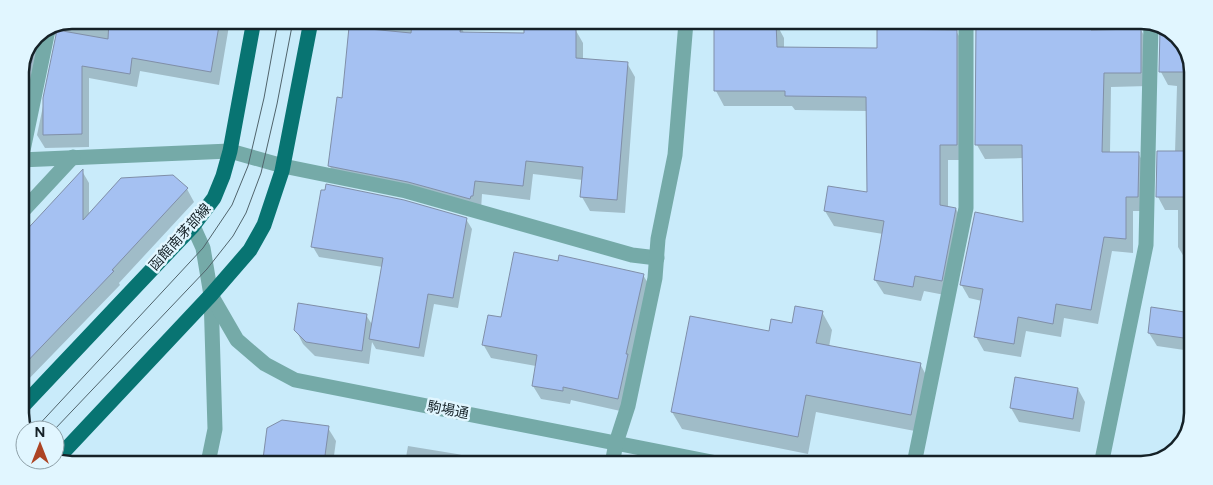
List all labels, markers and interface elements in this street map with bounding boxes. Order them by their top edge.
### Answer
street label: 函館南茅部線 [146,200,214,274]
street label: 駒場通 [426,398,470,422]
north arrow [15,420,65,470]
text: N [35,424,45,441]

